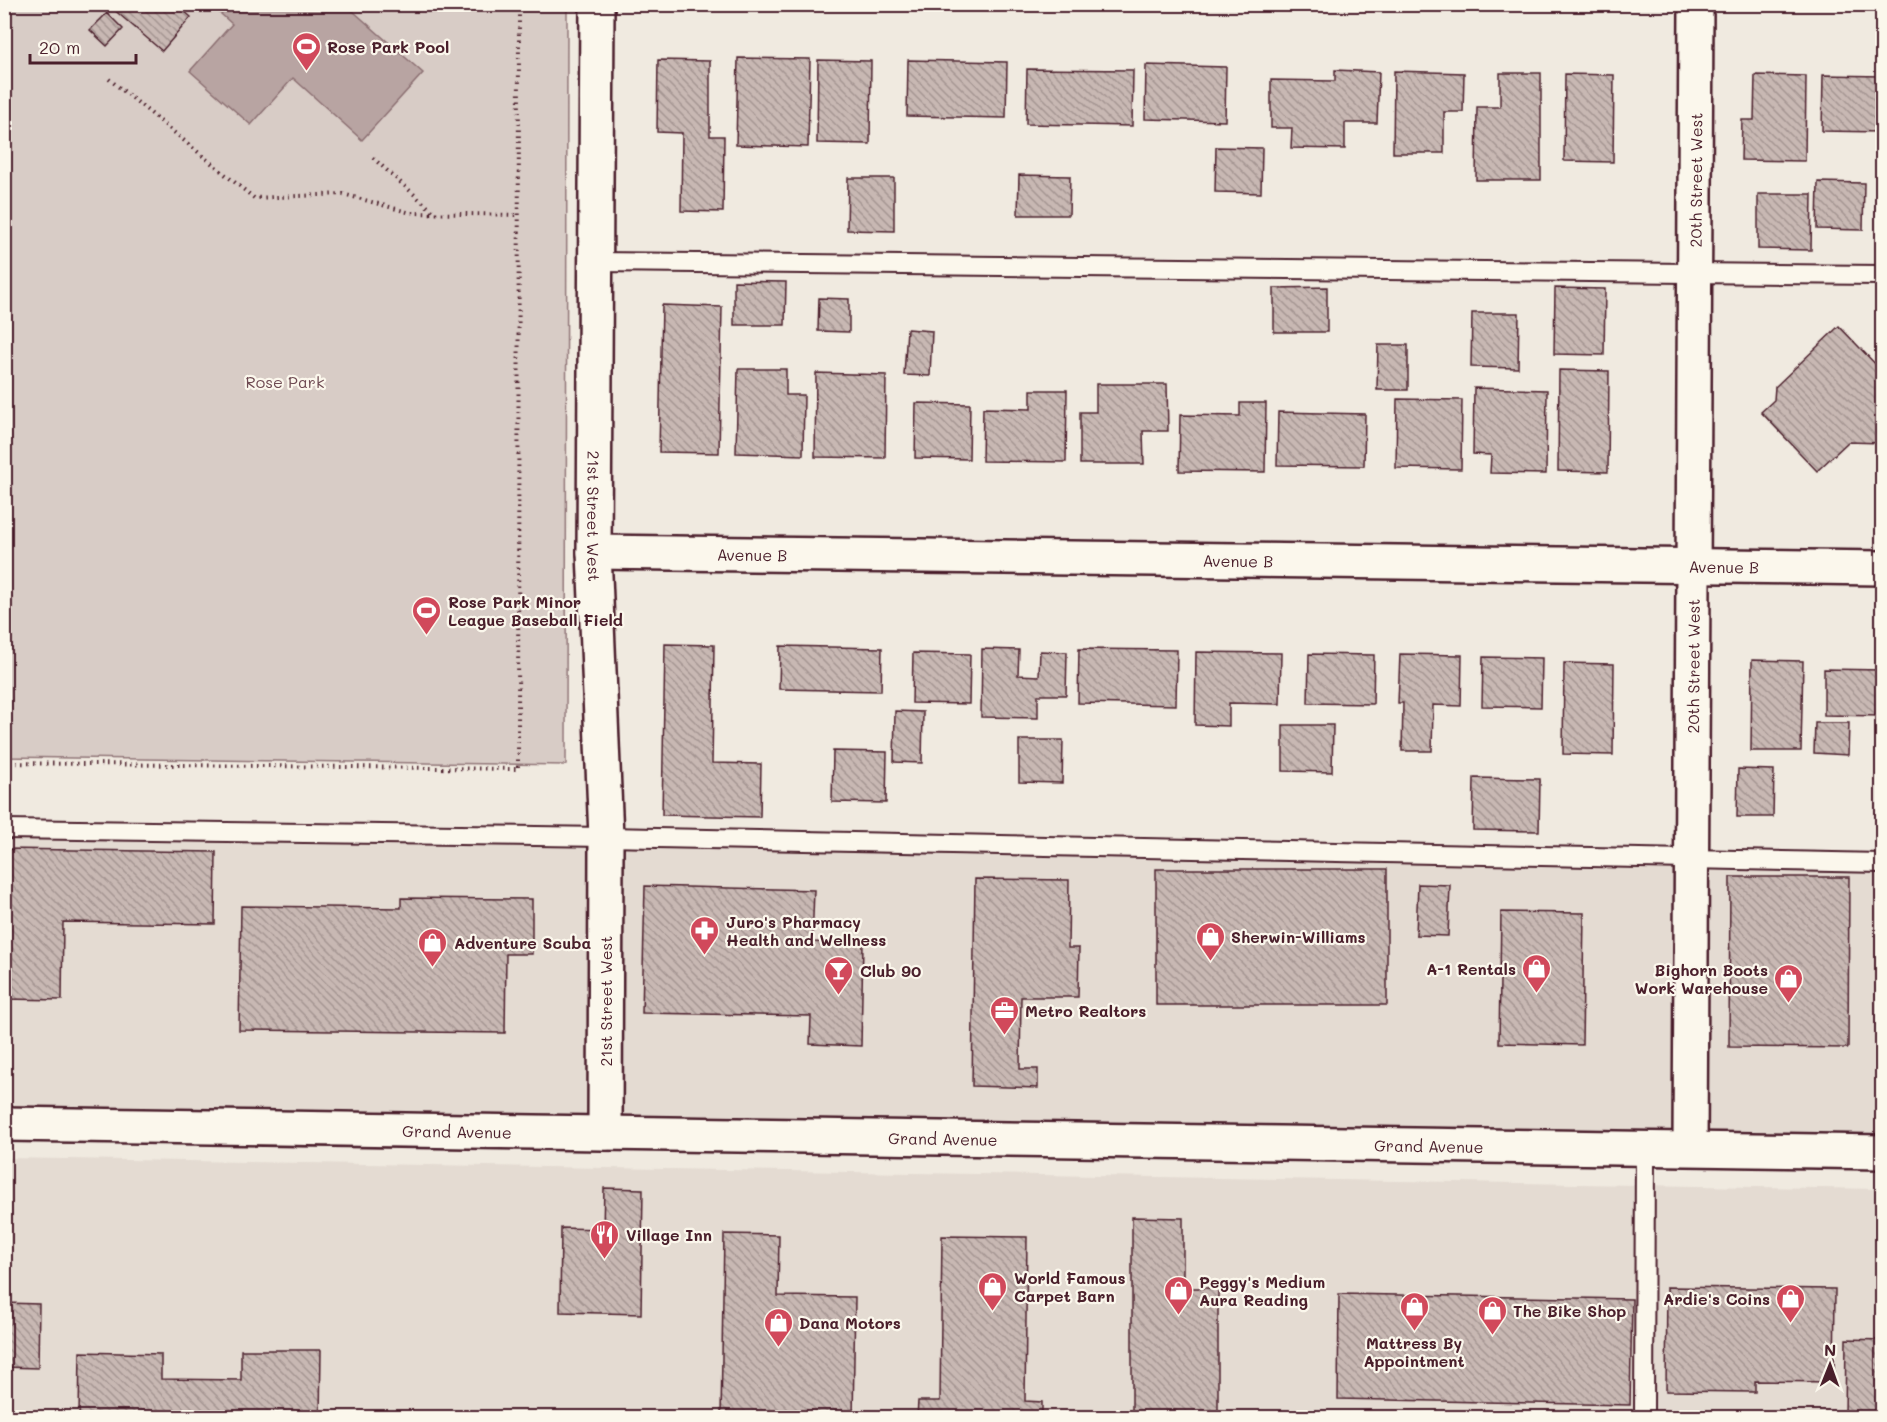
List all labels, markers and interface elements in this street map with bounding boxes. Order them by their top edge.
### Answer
scale bar [30,27,136,65]
sports icon: Rose Park Pool [290,30,322,72]
text: 20 m [39,35,80,59]
place label: Rose Park Pool [327,36,449,57]
street label: 20th Street West [1684,113,1706,248]
park label: Rose Park [246,371,324,392]
street label: 21st Street West [583,450,606,582]
street label: Avenue B [717,543,787,565]
street label: Avenue B [1203,549,1273,571]
street label: Avenue B [1689,555,1759,577]
place label: Rose Park Minor League Baseball Field [448,591,623,630]
sports icon: Rose Park Minor League Baseball Field [411,594,443,636]
street label: 20th Street West [1682,599,1703,734]
place label: Juro's Pharmacy Health and Wellness [726,911,886,950]
pharmacy icon: Juro's Pharmacy Health and Wellness [689,914,721,956]
shop icon: Sherwin-Williams [1194,920,1226,962]
shop icon: Adventure Scuba [417,926,449,968]
place label: Sherwin-Williams [1231,926,1366,947]
place label: Adventure Scuba [454,932,592,953]
street label: 21st Street West [595,936,616,1066]
shop icon: A-1 Rentals [1521,952,1553,994]
bar icon: Club 90 [823,954,855,996]
place label: A-1 Rentals [1426,958,1516,979]
place label: Bighorn Boots Work Warehouse [1635,959,1768,998]
place label: Club 90 [860,960,921,981]
shop icon: Bighorn Boots Work Warehouse [1773,962,1805,1004]
office icon: Metro Realtors [988,994,1020,1036]
place label: Metro Realtors [1025,1000,1146,1021]
street label: Grand Avenue [402,1119,512,1142]
street label: Grand Avenue [888,1127,998,1149]
street label: Grand Avenue [1374,1134,1484,1157]
restaurant icon: Village Inn [589,1218,621,1260]
place label: Village Inn [626,1224,712,1245]
place label: World Famous Carpet Barn [1014,1267,1126,1306]
shop icon: World Famous Carpet Barn [977,1270,1009,1312]
place label: Peggy's Medium Aura Reading [1199,1271,1325,1310]
shop icon: Peggy's Medium Aura Reading [1162,1274,1194,1316]
shop icon: Ardie's Coins [1775,1282,1807,1324]
place label: Ardie's Coins [1663,1288,1770,1309]
shop icon: Mattress By Appointment [1398,1290,1430,1332]
shop icon: The Bike Shop [1476,1294,1508,1336]
place label: The Bike Shop [1513,1300,1626,1321]
shop icon: Dana Motors [762,1306,794,1348]
place label: Dana Motors [799,1312,901,1333]
place label: Mattress By Appointment [1363,1332,1465,1371]
north arrow [1800,1335,1860,1395]
text: N [1824,1339,1837,1360]

